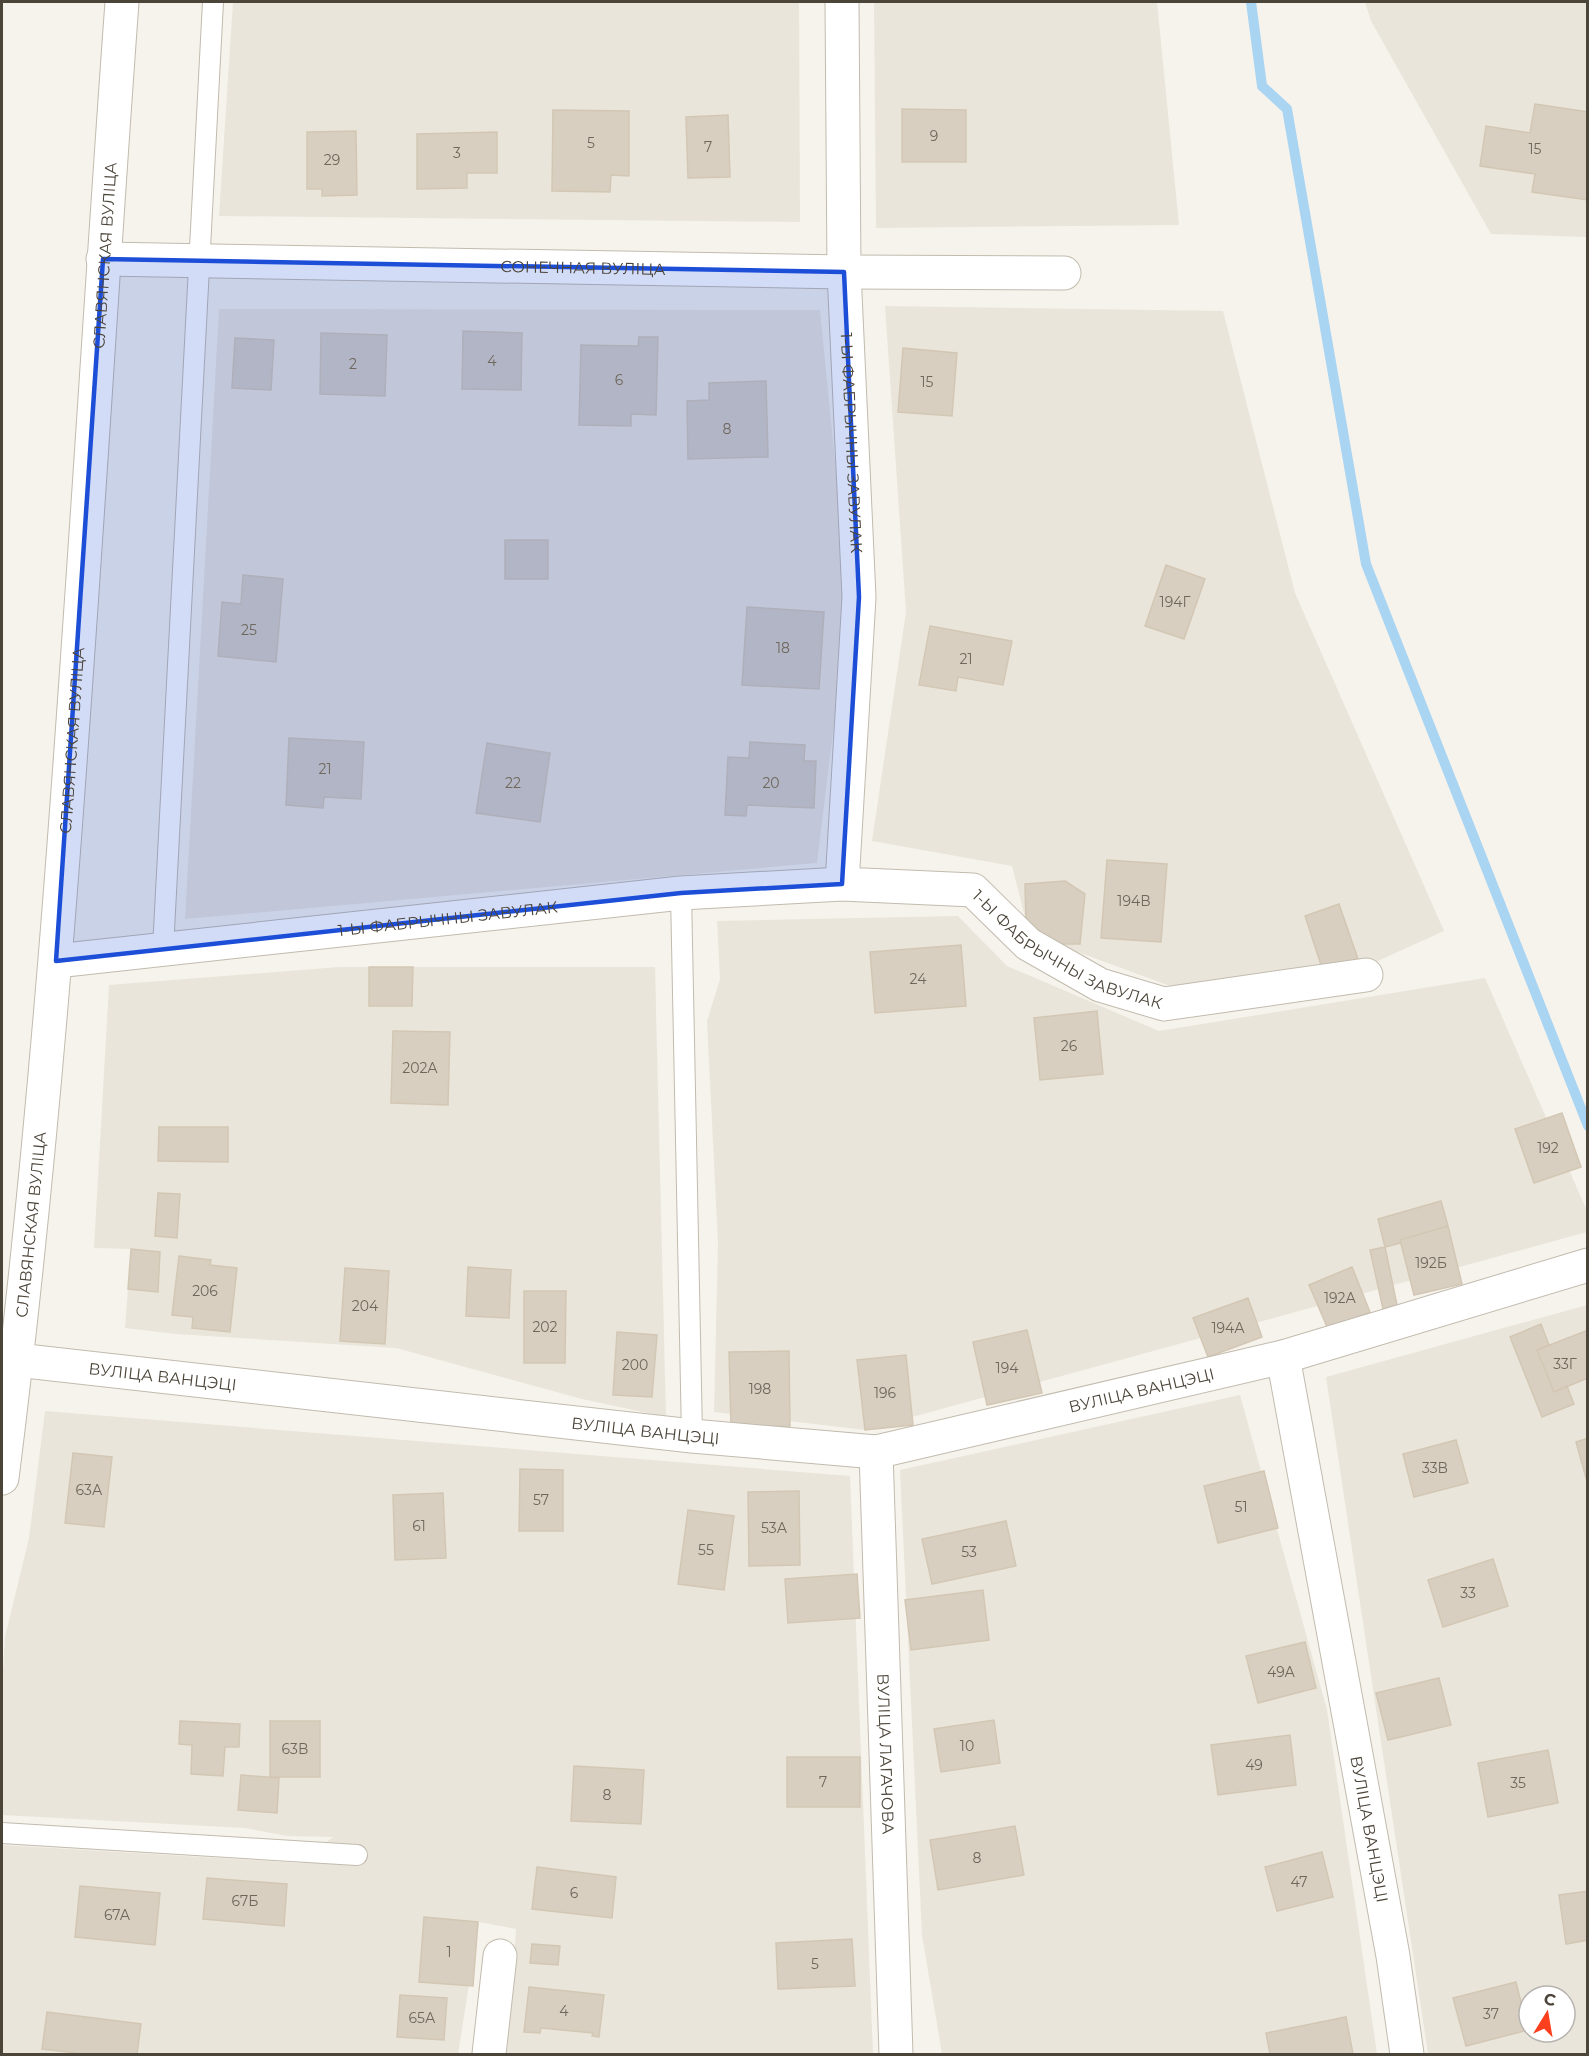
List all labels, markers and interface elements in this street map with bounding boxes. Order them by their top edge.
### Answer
house number: 9 [930,127,938,145]
house number: 5 [587,134,595,152]
house number: 7 [704,138,712,156]
house number: 15 [1529,140,1542,158]
house number: 3 [453,144,461,162]
house number: 29 [324,151,340,169]
street label: СЛАВЯНСКАЯ ВУЛІЦА [89,162,121,349]
street label: СОНЕЧНАЯ ВУЛІЦА [500,257,666,279]
street label: 1-Ы ФАБРЫЧНЫ ЗАВУЛАК [837,332,866,554]
house number: 4 [487,352,497,370]
house number: 2 [349,355,357,373]
house number: 6 [615,371,624,389]
house number: 15 [921,373,934,391]
house number: 8 [723,420,732,438]
house number: 194Г [1160,593,1190,611]
house number: 25 [241,621,257,639]
house number: 18 [776,639,790,657]
street label: СЛАВЯНСКАЯ ВУЛІЦА [56,646,88,834]
house number: 21 [959,650,973,668]
house number: 21 [318,760,332,778]
house number: 22 [505,774,521,792]
house number: 20 [762,774,780,792]
street label: 1-Ы ФАБРЫЧНЫ ЗАВУЛАК [969,886,1164,1013]
house number: 194В [1117,892,1151,910]
street label: 1-Ы ФАБРЫЧНЫ ЗАВУЛАК [337,897,559,940]
house number: 24 [910,970,927,988]
house number: 26 [1061,1037,1078,1055]
house number: 202А [402,1059,438,1077]
street label: СЛАВЯНСКАЯ ВУЛІЦА [12,1131,50,1319]
house number: 192 [1537,1139,1559,1157]
house number: 192Б [1415,1254,1447,1272]
house number: 206 [192,1282,218,1300]
house number: 192А [1324,1289,1357,1307]
house number: 204 [352,1297,379,1315]
house number: 202 [532,1318,558,1336]
house number: 194А [1211,1319,1245,1337]
house number: 33Г [1553,1355,1577,1373]
house number: 200 [622,1356,648,1374]
street label: ВУЛІЦА ВАНЦЭЦІ [87,1359,238,1395]
house number: 194 [996,1359,1019,1377]
street label: ВУЛІЦА ВАНЦЭЦІ [1067,1364,1216,1417]
house number: 198 [749,1380,771,1398]
house number: 196 [874,1384,897,1402]
street label: ВУЛІЦА ВАНЦЭЦІ [570,1413,720,1448]
house number: 33В [1422,1459,1448,1477]
house number: 63А [76,1481,103,1499]
house number: 57 [533,1491,549,1509]
house number: 51 [1235,1498,1247,1516]
house number: 61 [412,1517,426,1535]
house number: 53А [761,1519,788,1537]
house number: 55 [698,1541,714,1559]
house number: 53 [961,1543,977,1561]
house number: 33 [1460,1584,1476,1602]
house number: 49А [1267,1663,1296,1681]
street label: ВУЛІЦА ЛАГАЧОВА [873,1673,898,1835]
house number: 10 [960,1737,974,1755]
house number: 63В [282,1740,308,1758]
street label: ВУЛІЦА ВАНЦЭЦІ [1346,1754,1392,1904]
house number: 49 [1245,1756,1263,1774]
house number: 7 [819,1773,827,1791]
house number: 35 [1510,1774,1526,1792]
house number: 8 [603,1786,612,1804]
house number: 8 [973,1849,982,1867]
house number: 47 [1291,1873,1307,1891]
house number: 6 [570,1884,579,1902]
house number: 67Б [232,1892,258,1910]
house number: 67А [104,1906,131,1924]
house number: 1 [446,1943,452,1961]
house number: 5 [811,1955,819,1973]
north arrow [1517,1984,1577,2044]
text: С [1542,1989,1558,2010]
house number: 4 [559,2002,569,2020]
house number: 37 [1483,2005,1499,2023]
house number: 65А [409,2009,436,2027]

